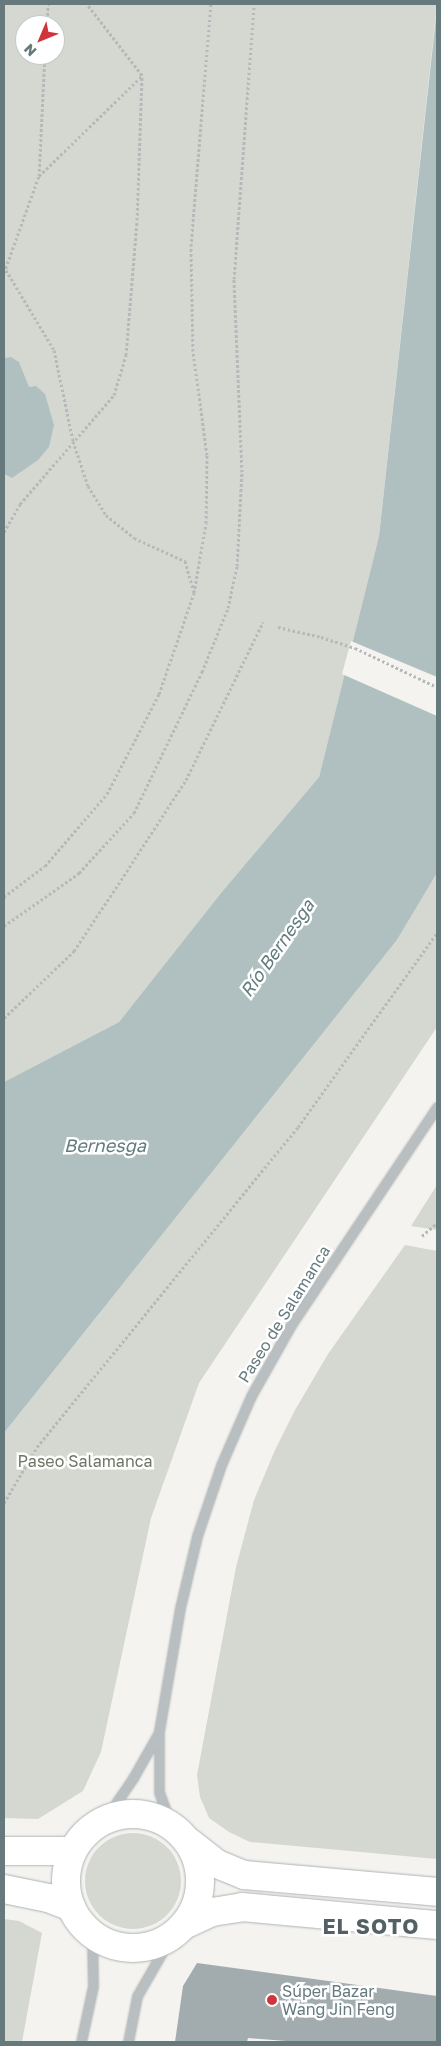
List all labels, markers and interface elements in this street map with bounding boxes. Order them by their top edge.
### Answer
north arrow [15,15,65,65]
text: N [20,40,40,60]
water label: Río Bernesga [235,895,319,1001]
water label: Bernesga [64,1134,146,1156]
street label: Paseo de Salamanca [234,1242,334,1386]
park label: Paseo Salamanca [18,1451,152,1471]
district label: EL SOTO [322,1913,420,1939]
place label: Súper Bazar Wang Jin Feng [282,1981,395,2019]
marker: Súper Bazar Wang Jin Feng [266,1994,278,2006]

